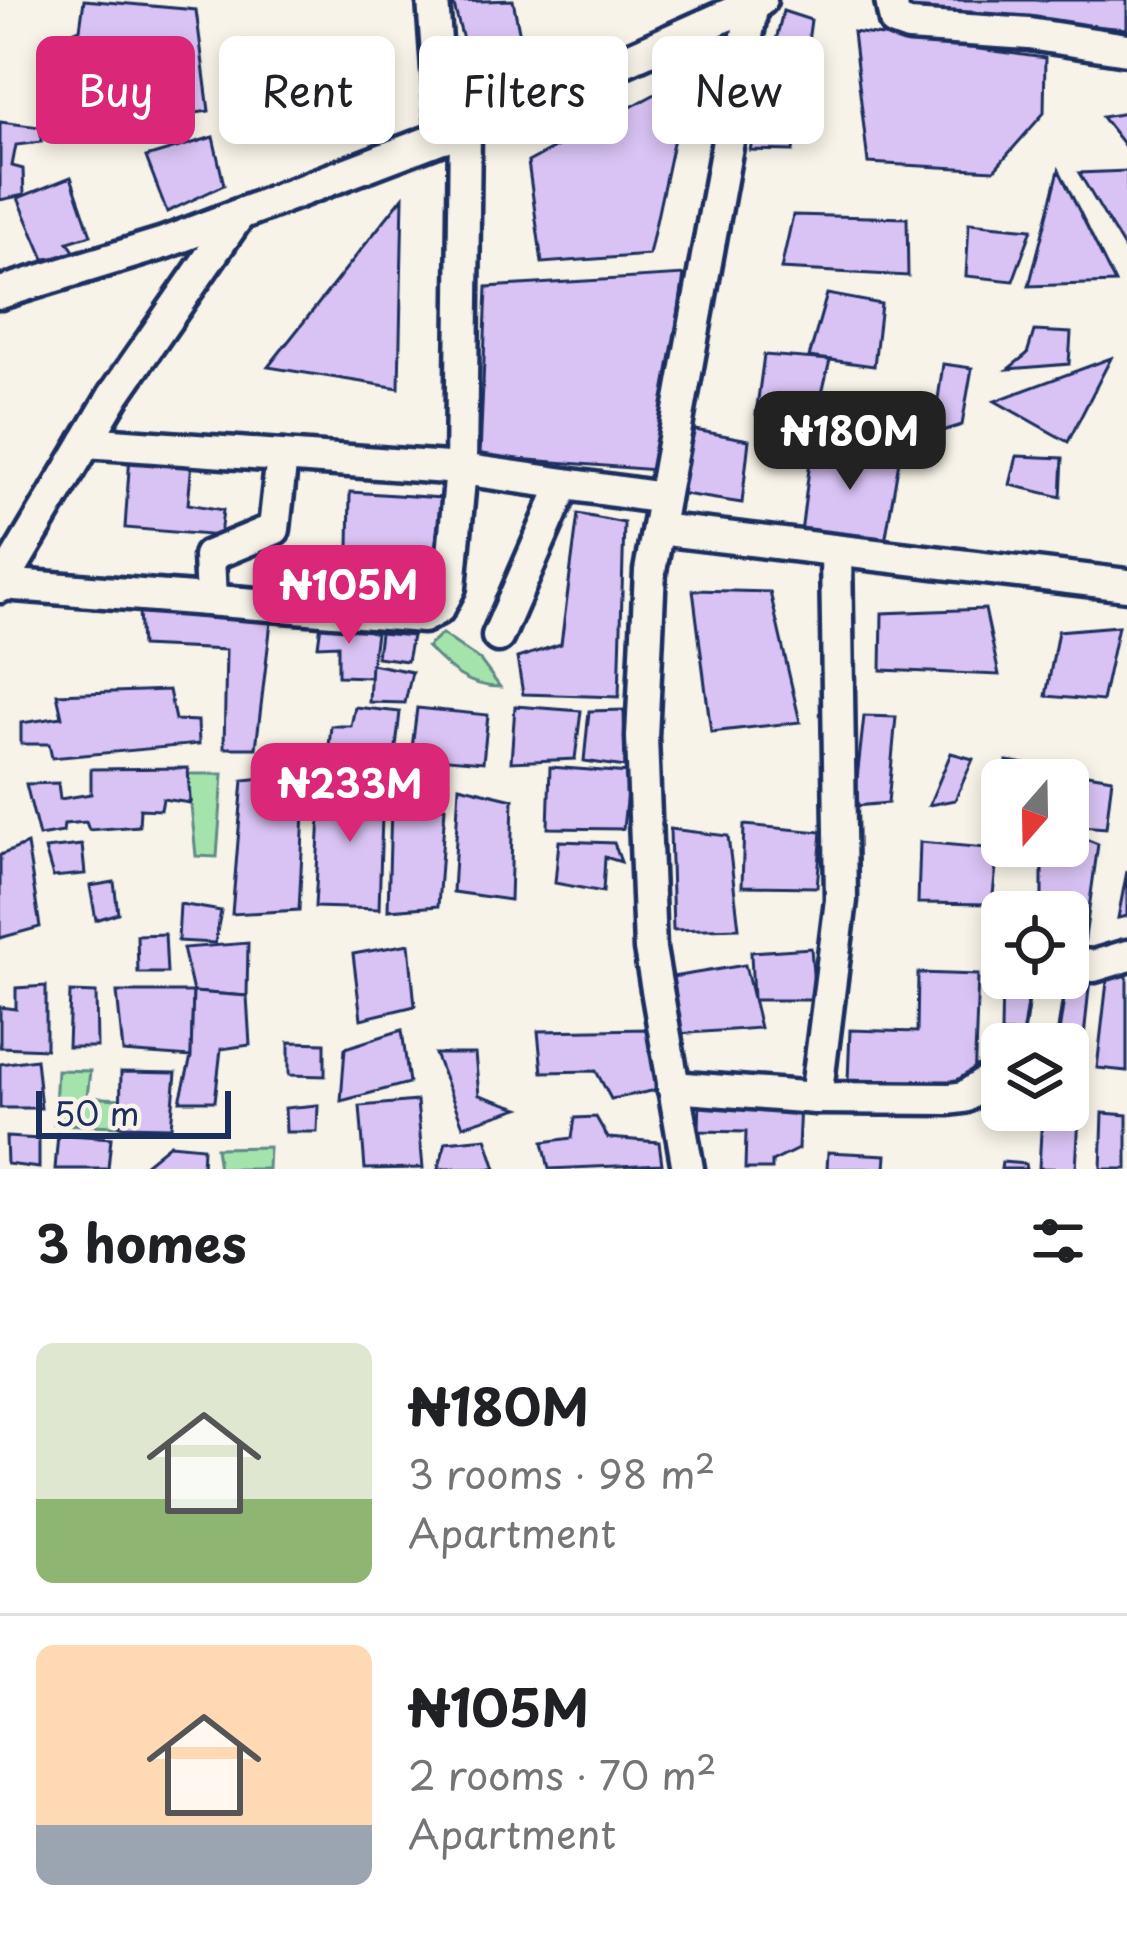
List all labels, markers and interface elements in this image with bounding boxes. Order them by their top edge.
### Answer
chip: Buy [36,36,195,144]
chip: Rent [219,36,395,144]
chip: Filters [419,36,628,144]
chip: New [652,36,824,144]
pin: ₦180M [766,391,934,493]
text: ₦180M [781,400,919,459]
pin: ₦105M [265,545,433,647]
text: ₦105M [280,554,418,613]
pin: ₦233M [266,743,434,845]
text: ₦233M [278,752,422,811]
north arrow [981,759,1089,867]
map controls [981,759,1089,1131]
button: locate [981,891,1089,999]
button: layers [981,1023,1089,1131]
scale bar [36,1085,231,1138]
text: 50 m [54,1087,140,1137]
text: 3 homes [36,1203,247,1280]
icon: filters [1025,1208,1091,1274]
text: ₦180M [408,1366,589,1443]
icon: home [132,1391,276,1535]
text: 3 rooms · 98 m² [408,1443,715,1502]
text: Apartment [408,1502,616,1561]
text: ₦105M [408,1667,589,1744]
icon: home [132,1693,276,1837]
text: 2 rooms · 70 m² [408,1744,717,1803]
text: Apartment [408,1803,616,1862]

